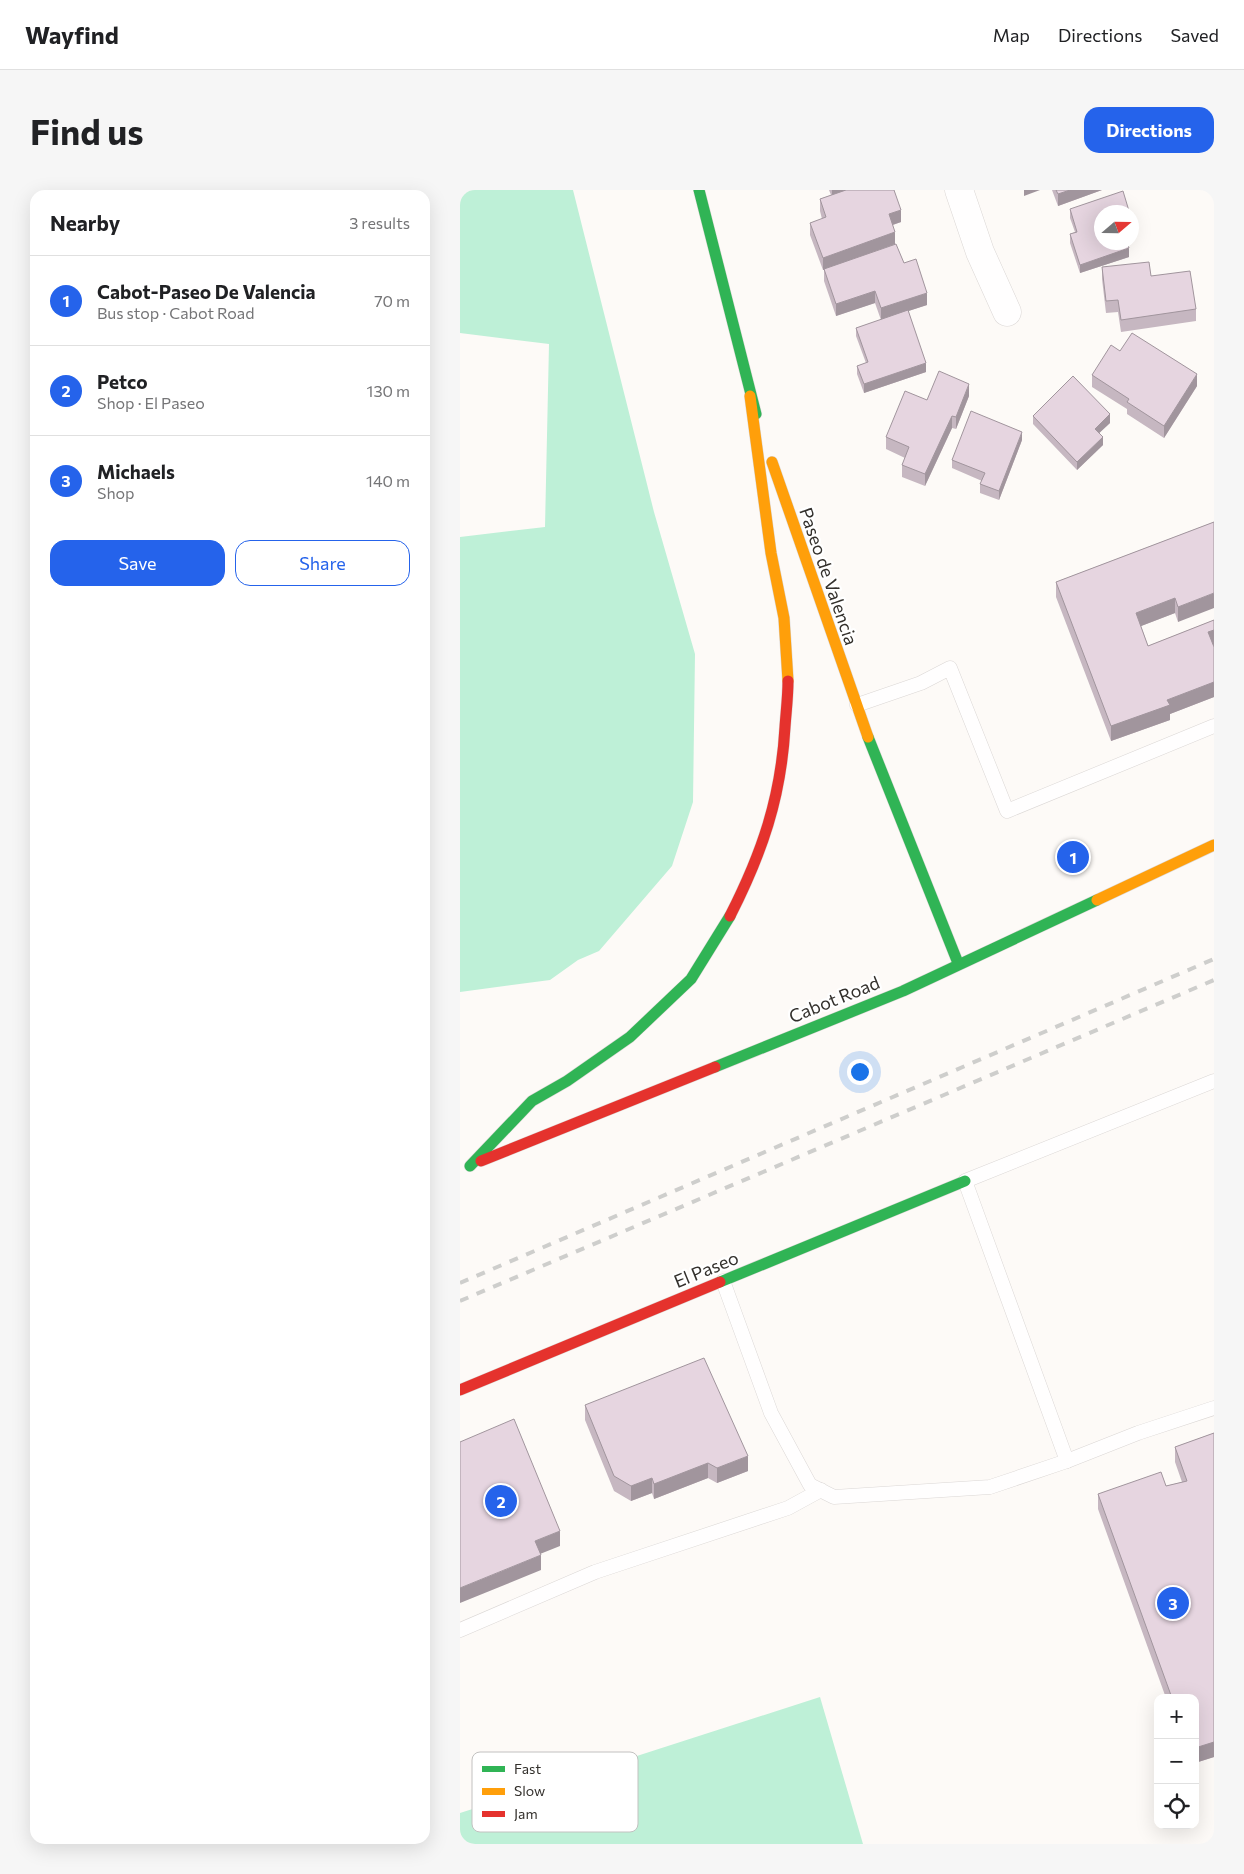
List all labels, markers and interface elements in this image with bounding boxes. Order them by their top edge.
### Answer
text: Wayfind [25,20,119,49]
text: Map [993,24,1030,46]
text: Directions [1058,24,1142,46]
text: Saved [1170,24,1219,46]
button: Directions [1084,107,1214,153]
text: Find us [30,109,144,152]
north arrow [1094,205,1139,250]
text: Nearby [50,210,120,235]
text: 3 results [349,213,410,232]
text: Cabot-Paseo De Valencia [97,280,316,303]
text: 1 [62,291,70,310]
text: 70 m [374,291,410,310]
text: Bus stop · Cabot Road [97,303,254,322]
text: Petco [97,370,148,393]
text: 2 [61,381,71,400]
text: 130 m [367,381,410,400]
text: Shop · El Paseo [97,393,205,412]
text: Michaels [97,460,175,483]
text: 3 [61,471,71,490]
text: 140 m [366,471,410,490]
text: Shop [97,483,135,502]
street label: Paseo de Valencia [795,504,863,648]
button: Save [50,540,225,586]
button: Share [235,540,410,586]
pin: 1 [1057,838,1089,876]
street label: Cabot Road [785,971,883,1027]
your location [847,1059,873,1085]
street label: El Paseo [670,1246,742,1292]
pin: 2 [485,1482,517,1520]
pin: 3 [1157,1584,1189,1622]
map controls [1154,1694,1199,1829]
button: + [1154,1694,1199,1739]
button: − [1154,1739,1199,1784]
legend [472,1752,638,1832]
text: Fast [514,1760,541,1777]
text: Slow [514,1782,545,1799]
button: locate [1154,1784,1199,1829]
text: Jam [514,1805,538,1822]

